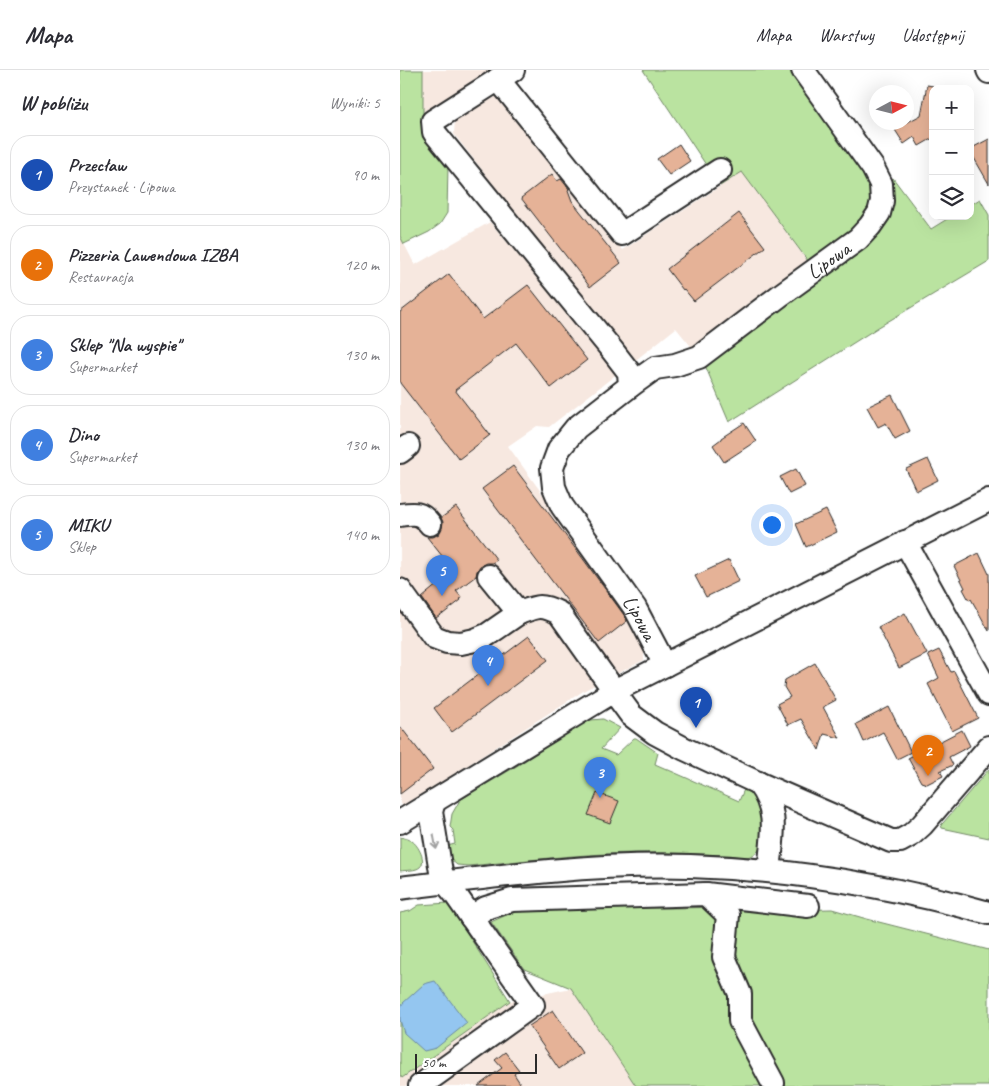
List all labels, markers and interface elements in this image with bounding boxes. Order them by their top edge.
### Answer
text: Mapa [25,20,72,50]
text: Mapa [756,24,791,46]
text: Warstwy [819,24,874,46]
text: Udostępnij [902,24,964,46]
north arrow [869,85,914,130]
map controls [929,85,974,220]
button: + [929,85,974,130]
text: W pobliżu [20,90,87,116]
text: Wyniki: 5 [329,93,380,113]
button: − [929,130,974,175]
text: Przecław [68,153,126,177]
text: 1 [33,165,41,185]
text: 90 m [352,165,379,185]
button: layers [929,175,974,220]
text: Przystanek · Lipowa [68,177,175,197]
street label: Lipowa [802,234,858,285]
text: Pizzeria Lawendowa IZBA [68,243,237,267]
text: 2 [33,255,41,275]
text: 120 m [345,255,379,275]
text: Restauracja [68,267,133,287]
text: Sklep "Na wyspie" [68,333,180,357]
text: 3 [33,345,41,365]
text: 130 m [345,345,379,365]
text: Supermarket [68,357,136,377]
text: Dino [68,423,99,447]
text: 4 [33,435,41,455]
text: 130 m [345,435,379,455]
text: Supermarket [68,447,136,467]
your location [759,512,785,538]
text: MIKU [68,513,109,537]
text: 5 [34,525,40,545]
text: 140 m [345,525,379,545]
text: Sklep [68,537,96,557]
pin: 5 [426,555,458,596]
street label: Lipowa [617,590,664,647]
pin: 4 [472,645,504,686]
pin: 1 [680,687,712,728]
pin: 2 [912,735,944,776]
pin: 3 [584,757,616,798]
one-way arrow [431,834,441,850]
scale bar [415,1051,538,1074]
text: 50 m [422,1054,446,1071]

